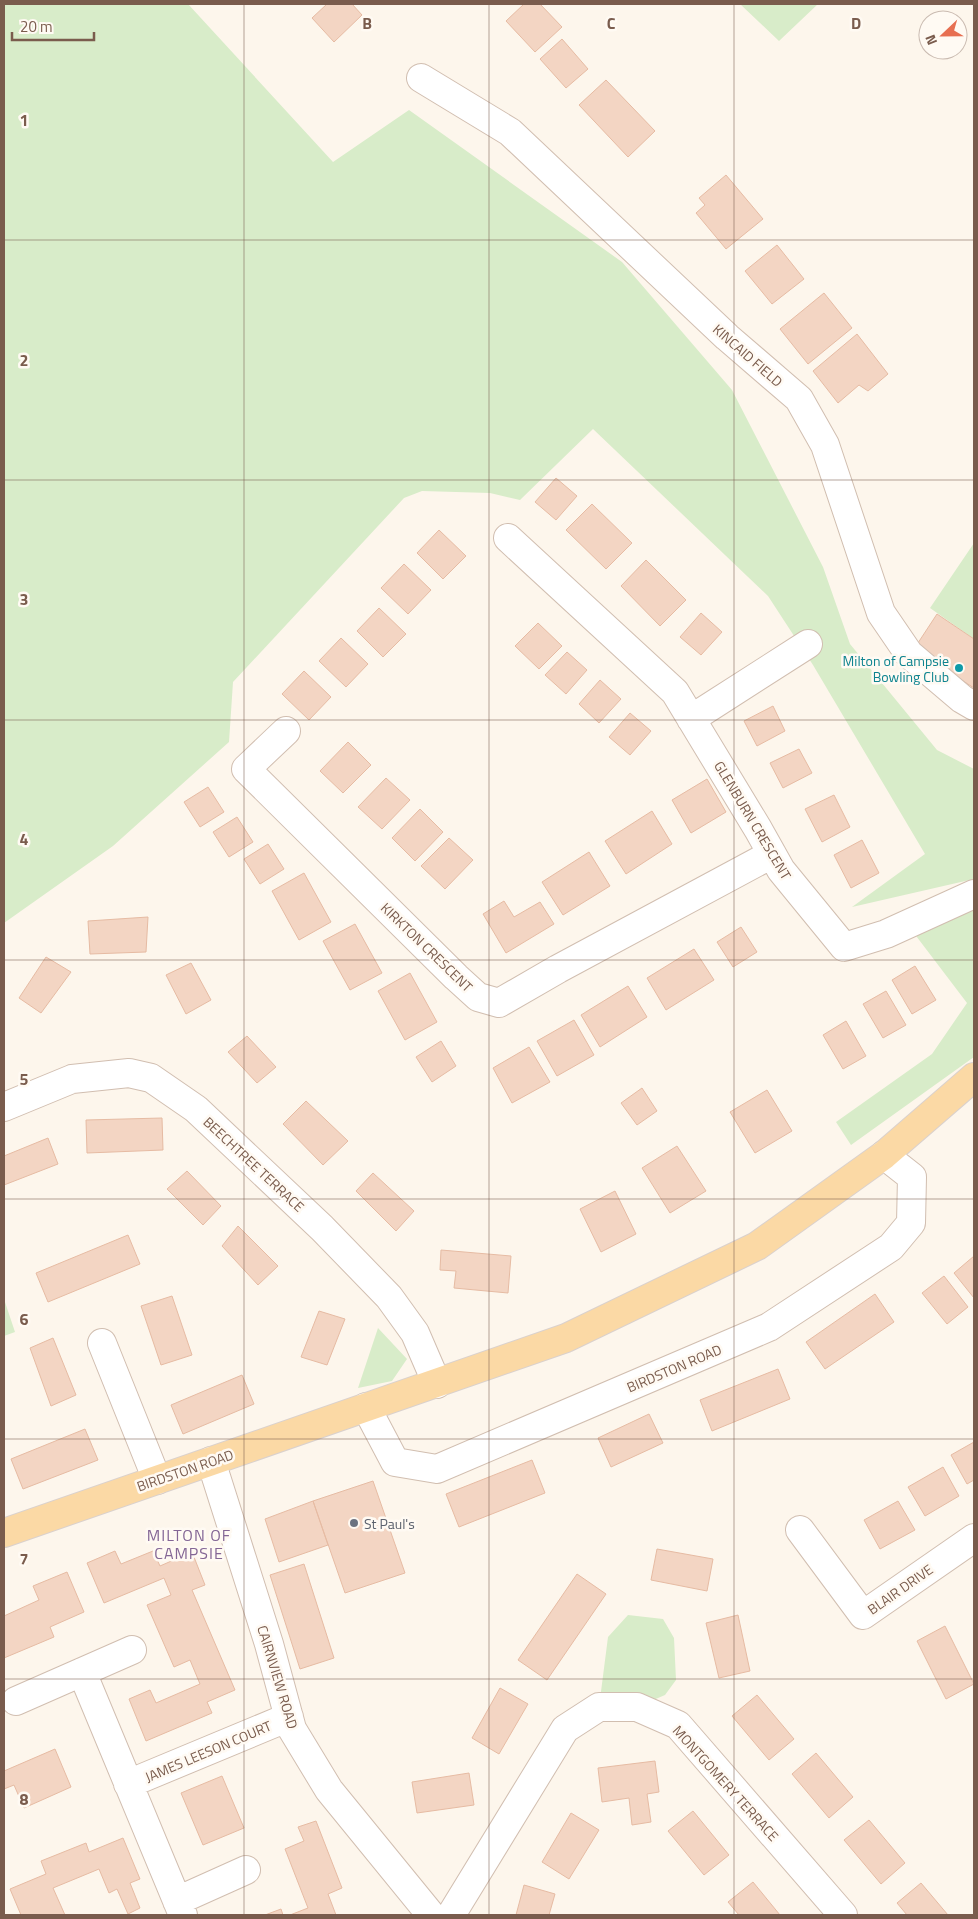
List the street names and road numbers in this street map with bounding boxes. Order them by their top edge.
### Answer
street label: KINCAID FIELD [708,319,788,391]
street label: GLENBURN CRESCENT [709,757,797,884]
street label: KIRKTON CRESCENT [376,898,478,997]
street label: BEECHTREE TERRACE [199,1112,309,1217]
street label: BIRDSTON ROAD [623,1339,725,1397]
street label: BIRDSTON ROAD [134,1444,236,1496]
street label: BLAIR DRIVE [863,1559,937,1619]
street label: CAIRNVIEW ROAD [252,1623,304,1731]
street label: JAMES LEESON COURT [141,1715,275,1787]
street label: MONTGOMERY TERRACE [668,1720,784,1846]

